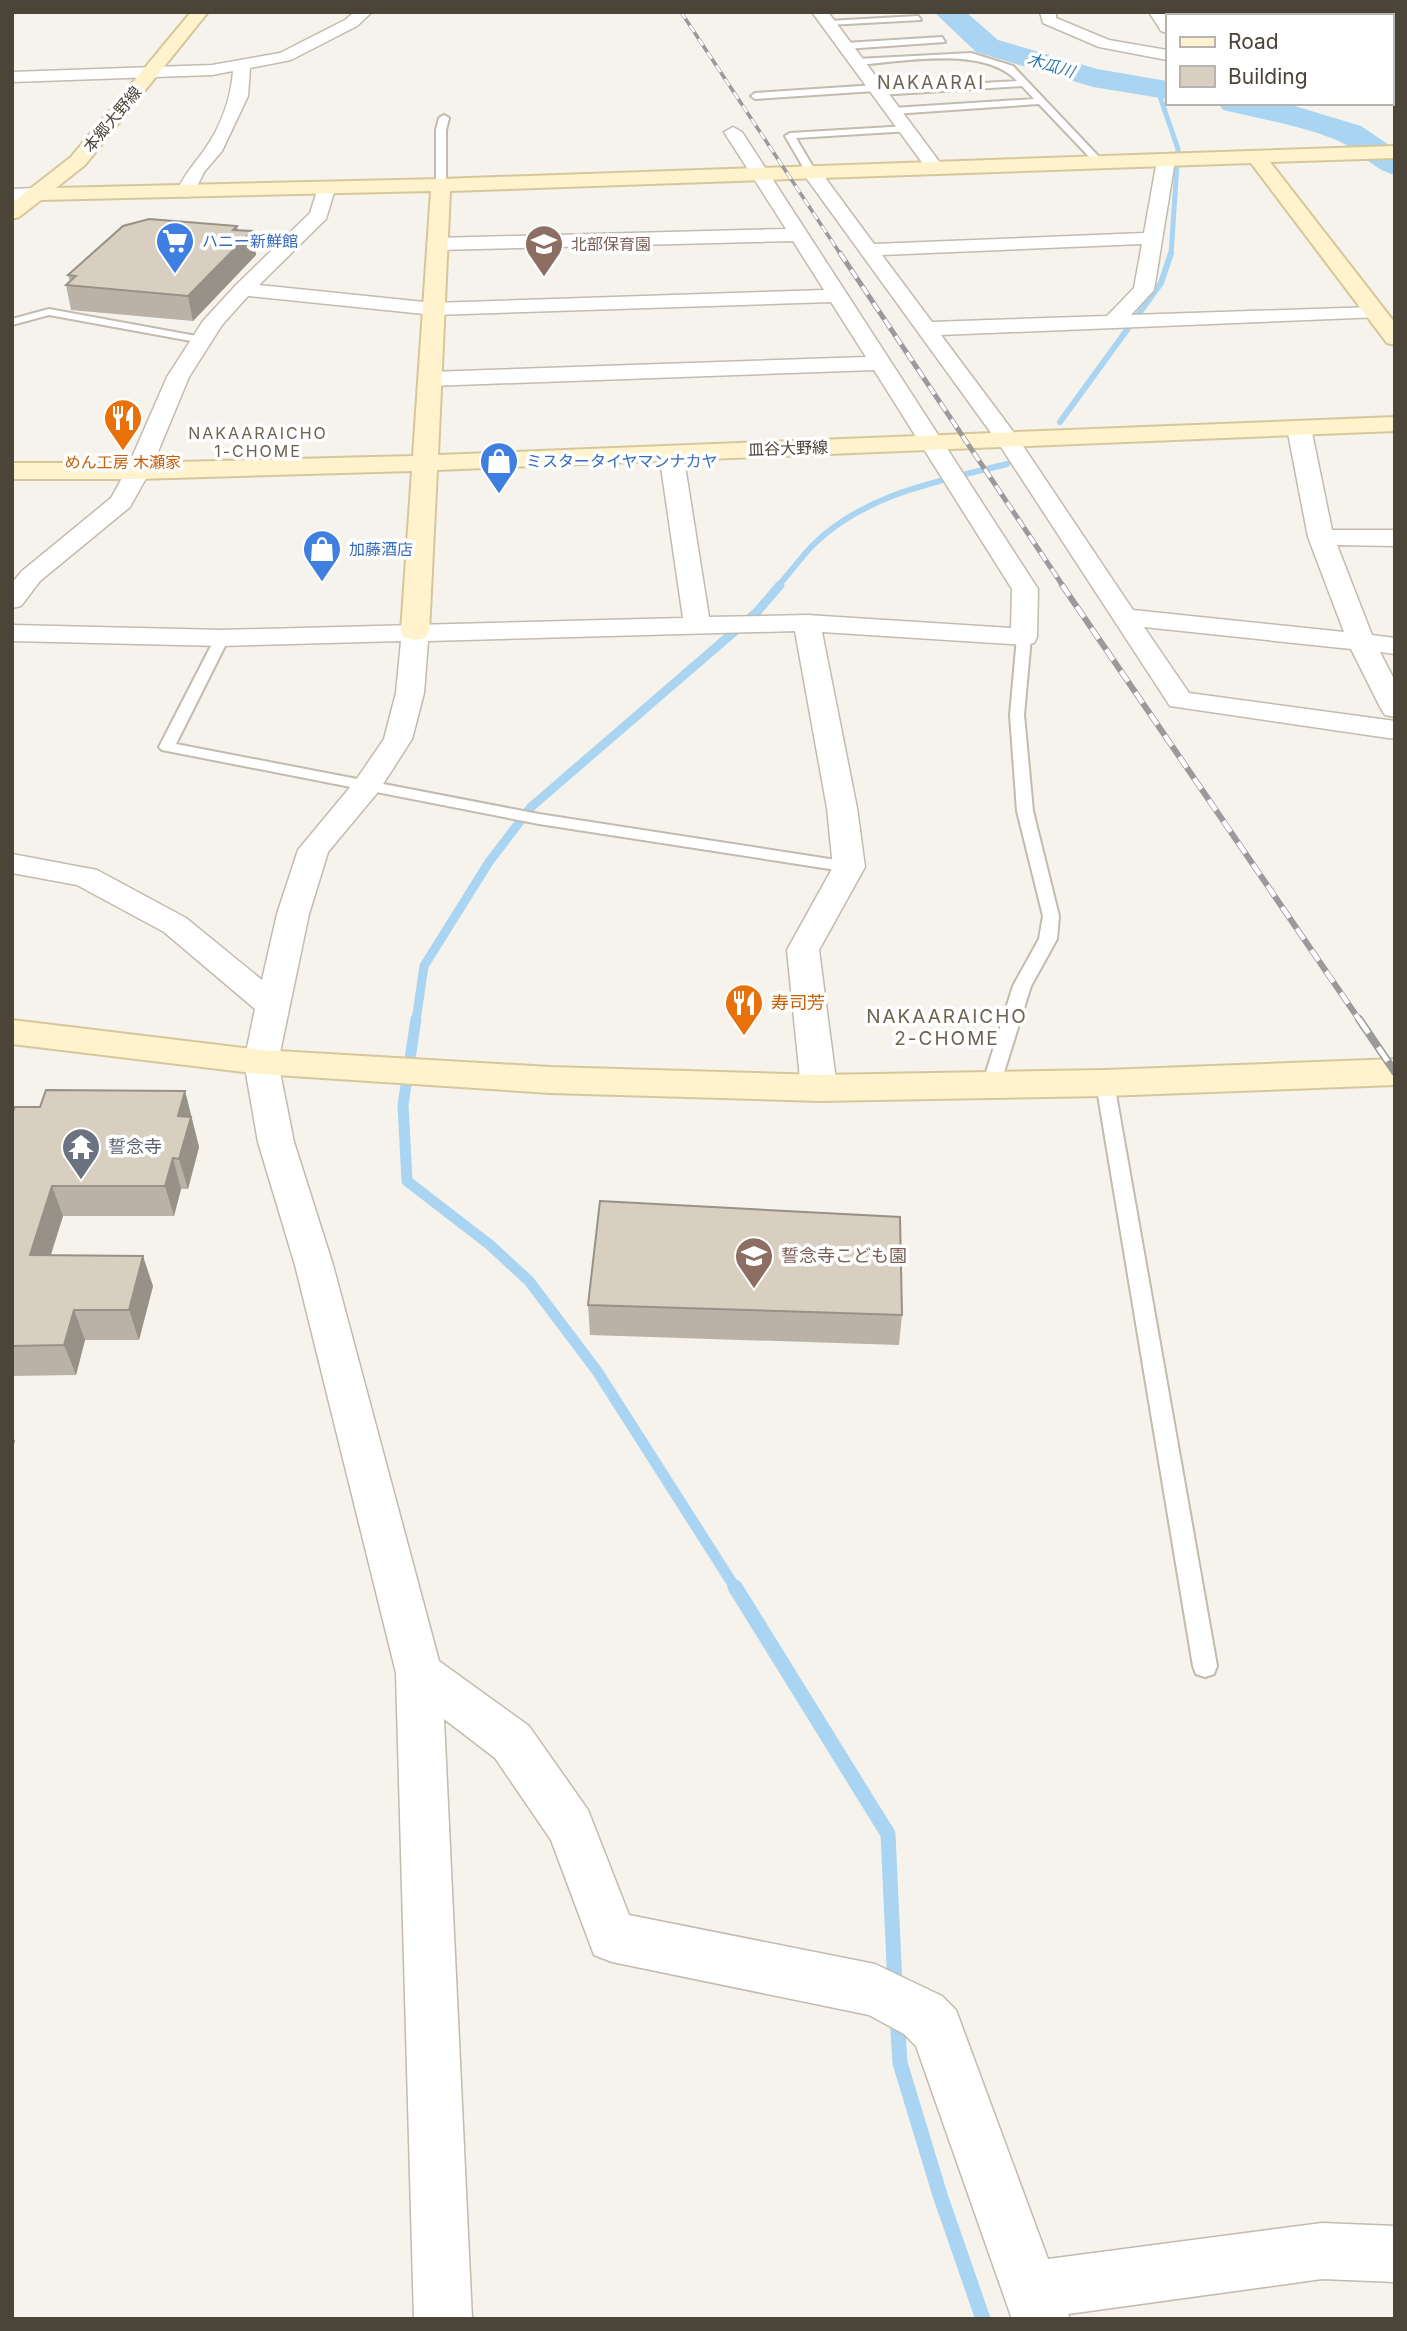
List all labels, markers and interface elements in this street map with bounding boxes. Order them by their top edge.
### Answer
legend [1166,14,1393,105]
text: Road [1228,29,1279,54]
water label: 木瓜川 [1025,48,1079,82]
text: Building [1228,64,1308,89]
district label: NAKAARAI [877,72,985,93]
street label: 本郷大野線 [79,82,145,156]
supermarket icon: ハニー新鮮館 [154,220,196,275]
school or university icon: 北部保育園 [523,223,565,278]
place label: ハニー新鮮館 [202,231,298,251]
place label: 北部保育園 [571,234,651,254]
restaurant icon: めん工房 木瀬家 [102,397,144,452]
district label: NAKAARAICHO 1-CHOME [188,423,328,461]
street label: 皿谷大野線 [748,437,828,459]
shop icon: ミスタータイヤマンナカヤ [478,440,520,495]
place label: ミスタータイヤマンナカヤ [526,451,718,471]
place label: めん工房 木瀬家 [65,452,181,472]
shop icon: 加藤酒店 [301,528,343,583]
place label: 加藤酒店 [349,539,413,559]
restaurant icon: 寿司芳 [723,982,765,1037]
place label: 寿司芳 [771,992,825,1013]
district label: NAKAARAICHO 2-CHOME [866,1005,1028,1050]
temple icon: 誓念寺 [60,1126,102,1181]
place label: 誓念寺 [108,1136,162,1157]
school or university icon: 誓念寺こども園 [733,1235,775,1290]
place label: 誓念寺こども園 [781,1245,907,1266]

